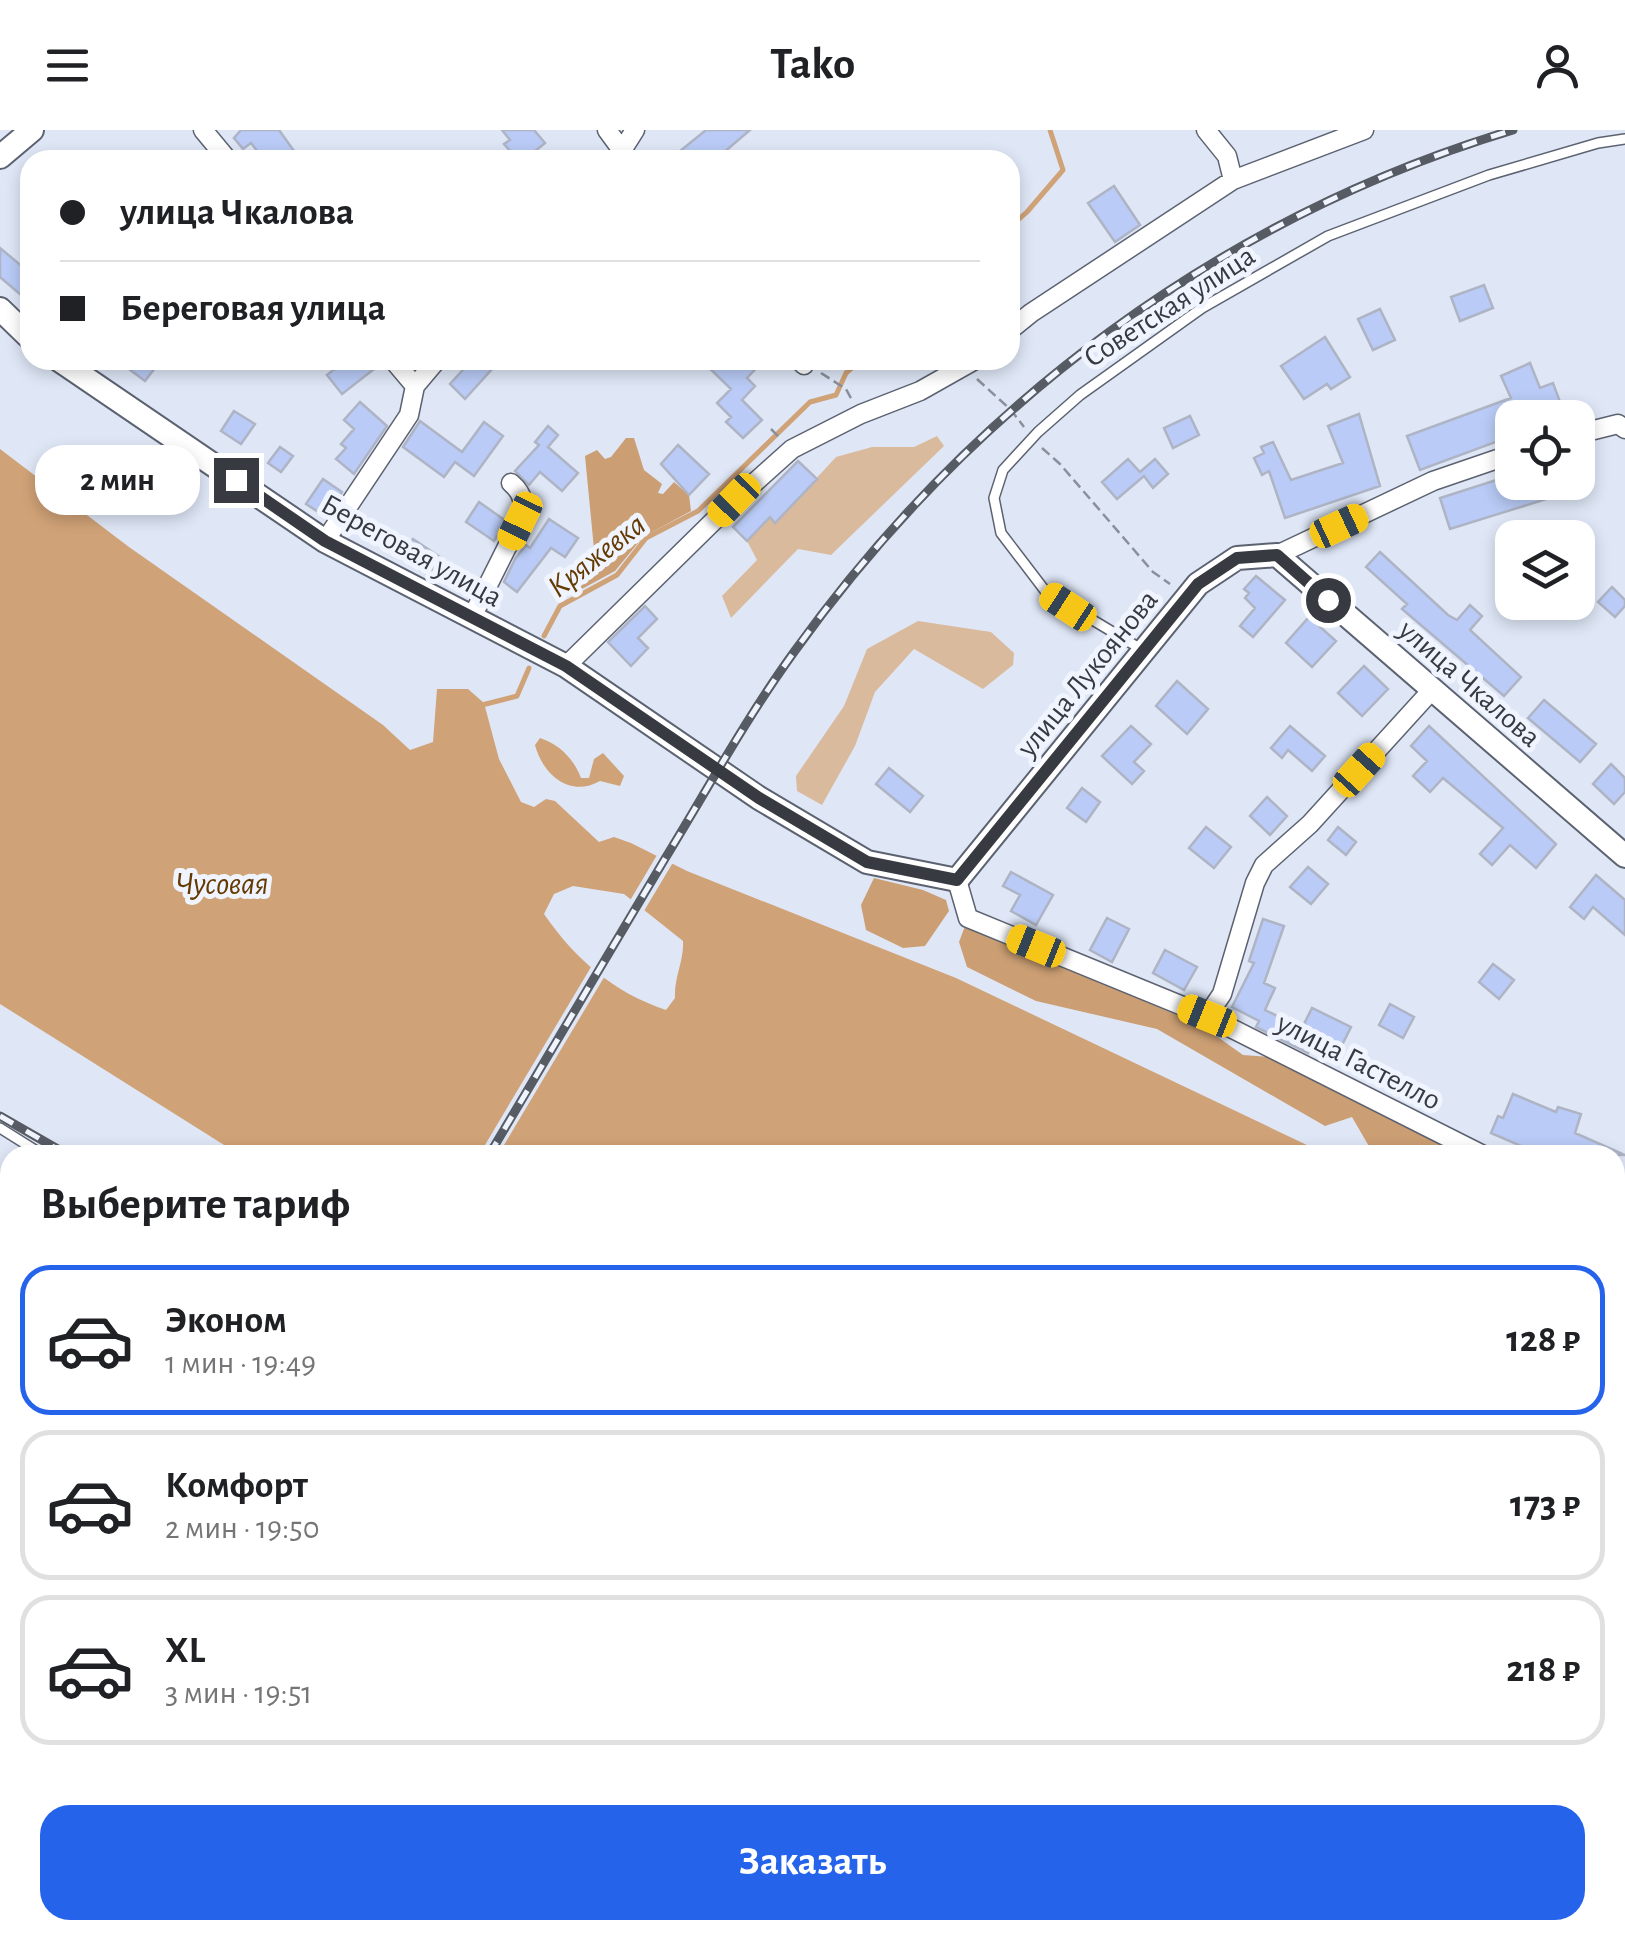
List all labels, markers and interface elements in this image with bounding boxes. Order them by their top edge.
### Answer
icon: menu [40,38,95,93]
icon: person [1530,38,1585,93]
text: Tako [770,42,855,87]
text: улица Чкалова [120,194,354,232]
street label: Советская улица [1079,240,1261,373]
text: Береговая улица [120,290,386,328]
map controls [1495,400,1595,620]
button: locate [1495,400,1595,500]
callout: 2 мин [36,445,201,515]
route end [214,458,259,503]
text: 2 мин [80,464,155,496]
car [702,468,766,532]
car [493,487,547,555]
street label: Береговая улица [316,489,507,613]
car [1305,500,1373,552]
water label: Кряжевка [542,508,652,604]
button: layers [1495,520,1595,620]
car [1035,578,1101,636]
route start [1306,578,1351,623]
street label: улица Лукоянова [1011,585,1164,763]
street label: улица Чкалова [1392,614,1546,753]
car [1328,738,1390,802]
water label: Чусовая [176,868,268,900]
car [1003,921,1069,971]
car [1174,991,1240,1041]
street label: улица Гастелло [1271,1007,1445,1116]
text: Выберите тариф [40,1182,350,1227]
icon: car [45,1295,135,1385]
text: Эконом [165,1302,287,1340]
text: 128 ₽ [1506,1321,1580,1359]
text: 1 мин · 19:49 [165,1347,316,1379]
icon: car [45,1460,135,1550]
text: Комфорт [165,1467,308,1505]
text: 173 ₽ [1510,1486,1580,1524]
text: 2 мин · 19:50 [165,1512,320,1544]
icon: car [45,1625,135,1715]
text: XL [165,1632,205,1670]
text: 218 ₽ [1506,1651,1580,1689]
text: 3 мин · 19:51 [165,1677,312,1709]
button: Заказать [40,1805,1585,1920]

